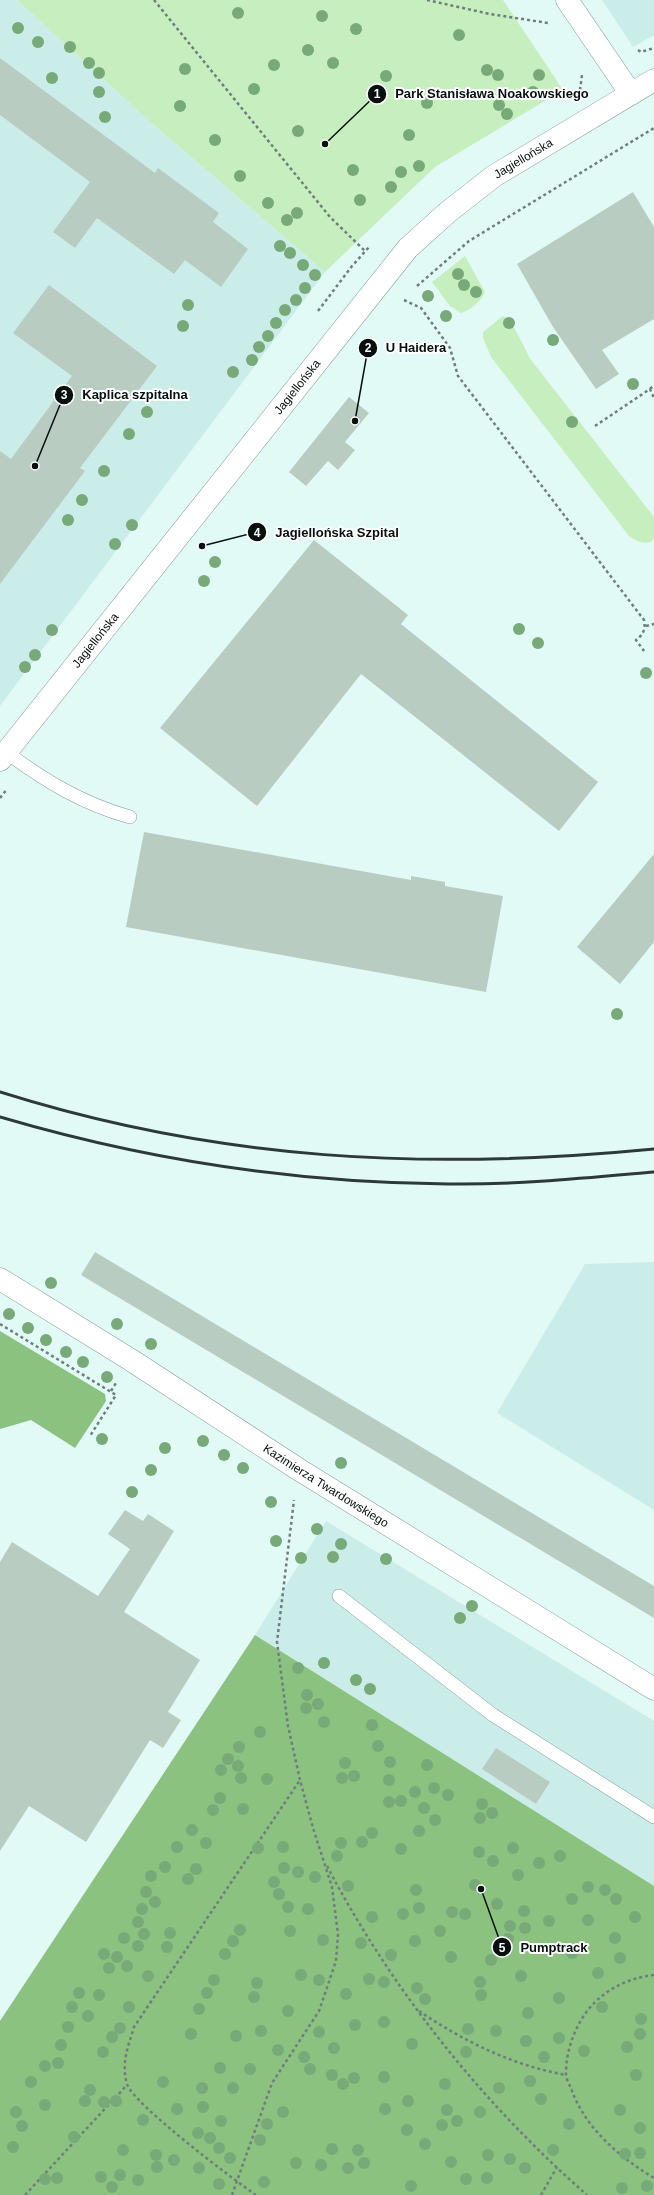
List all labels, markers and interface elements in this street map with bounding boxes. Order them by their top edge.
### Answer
callout: Park Stanisława Noakowskiego [367,81,597,106]
text: Park Stanisława Noakowskiego [395,86,589,101]
text: 1 [374,87,381,101]
street label: Jagiellońska [491,135,555,181]
callout: U Haidera [358,335,455,360]
text: U Haidera [386,340,447,355]
text: 2 [365,341,372,355]
street label: Jagiellońska [271,356,324,417]
callout: Kaplica szpitalna [54,382,196,407]
text: Kaplica szpitalna [82,387,189,402]
text: 3 [61,388,68,402]
callout: Jagiellońska Szpital [247,520,407,545]
text: Jagiellońska Szpital [275,525,399,540]
text: 4 [254,526,261,540]
street label: Jagiellońska [69,610,122,671]
street label: Kazimierza Twardowskiego [261,1441,391,1530]
callout: Pumptrack [492,1935,596,1960]
text: Pumptrack [520,1940,588,1955]
text: 5 [499,1941,506,1955]

